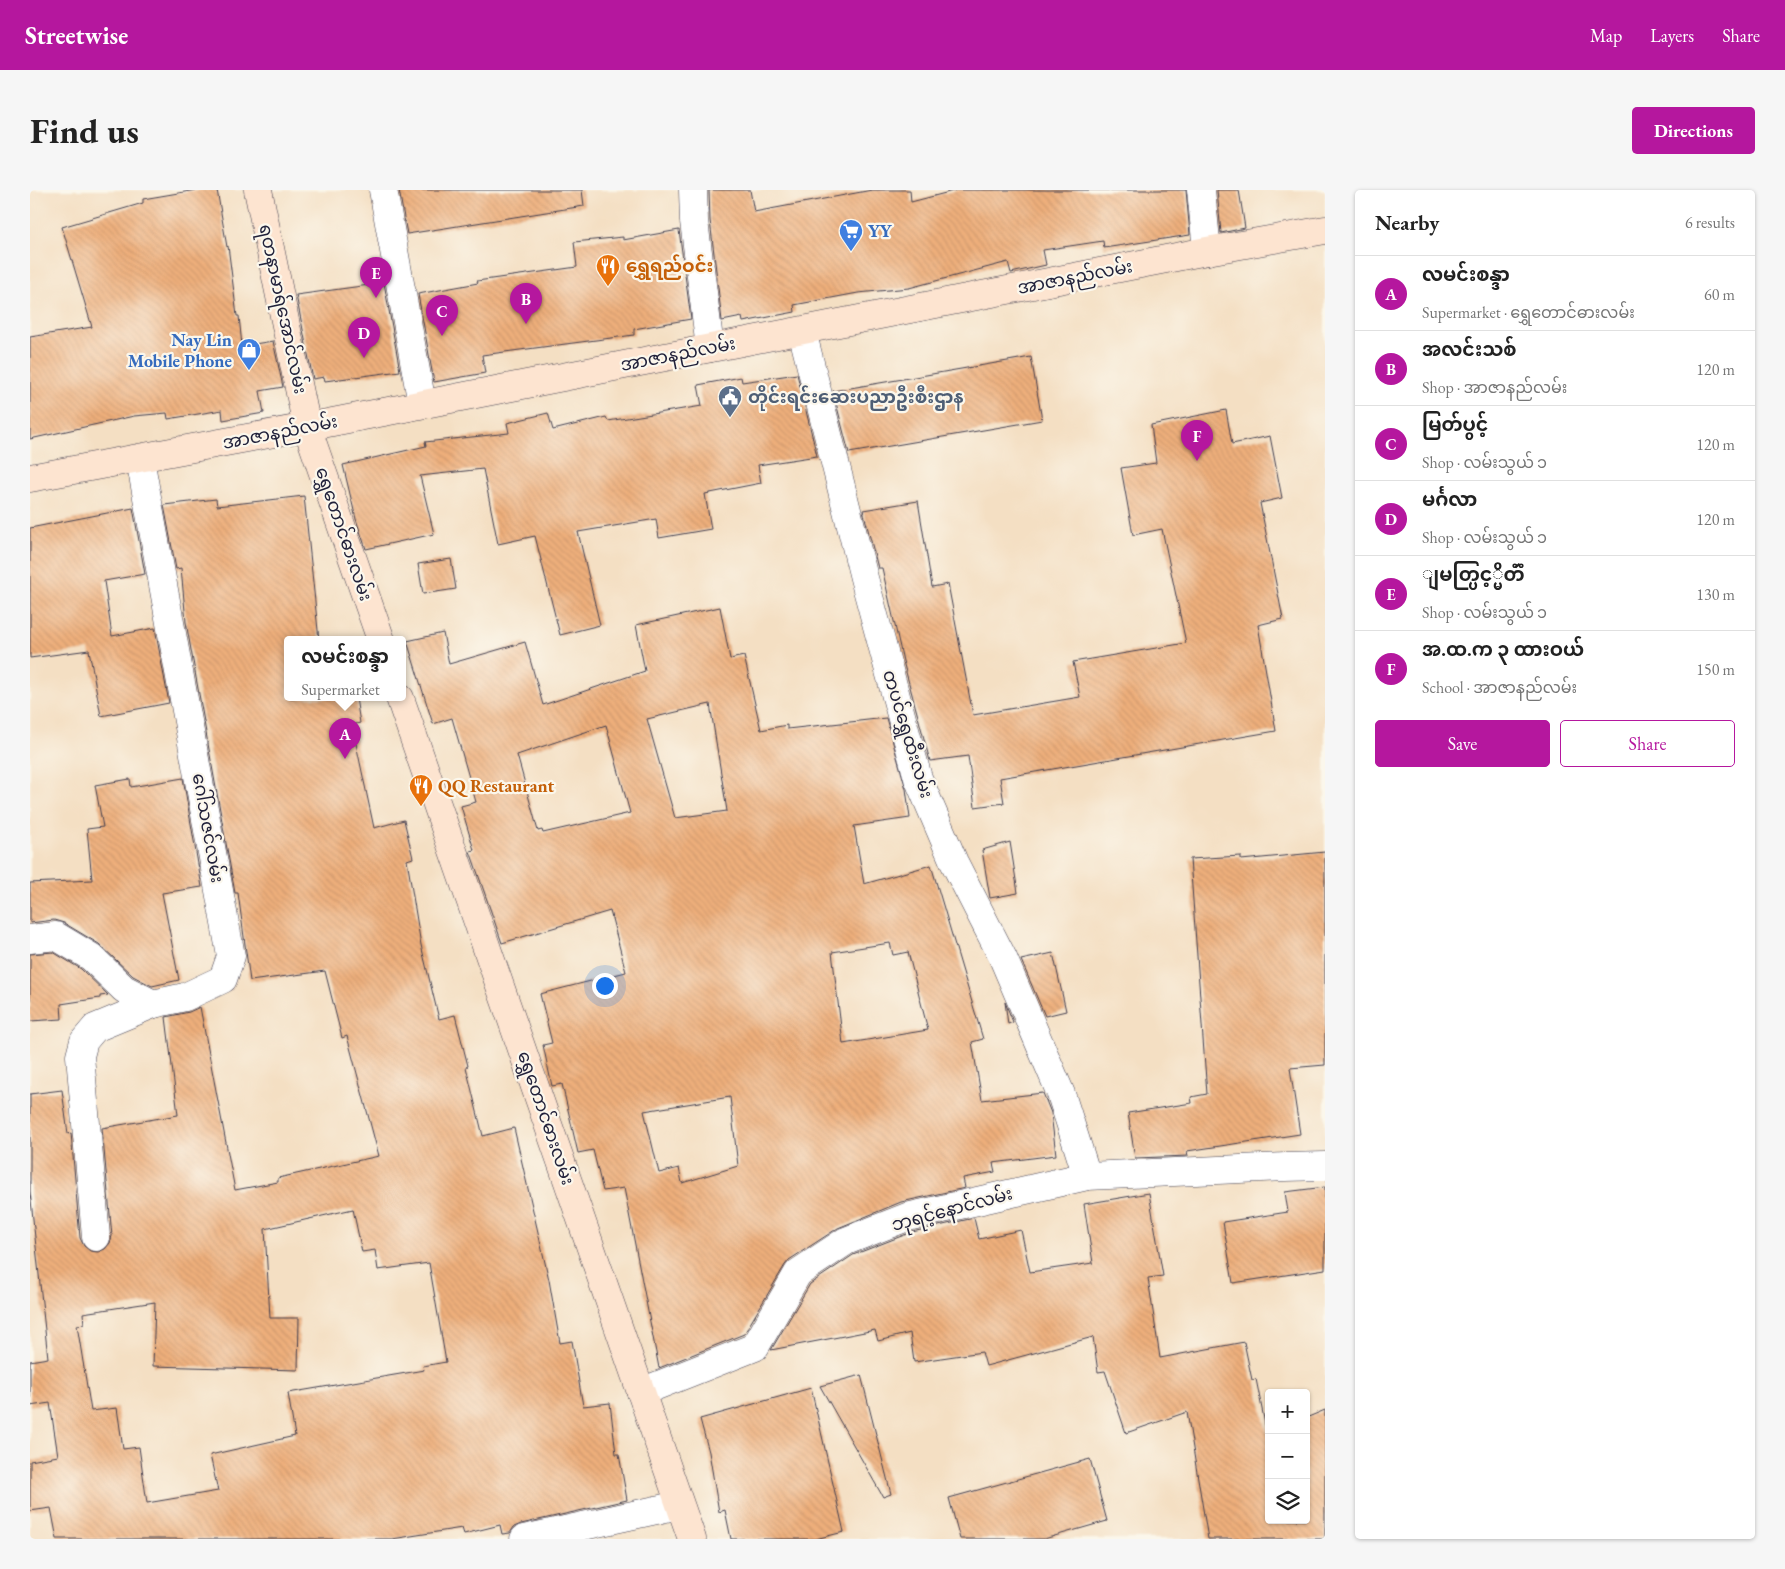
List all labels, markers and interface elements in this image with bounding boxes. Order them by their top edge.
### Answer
text: Streetwise [25,20,128,51]
text: Map [1590,24,1622,47]
text: Layers [1650,24,1694,47]
text: Share [1722,24,1760,47]
button: Directions [1632,107,1755,154]
text: Find us [30,108,139,153]
text: Nearby [1375,209,1439,236]
text: 6 results [1685,212,1735,233]
supermarket icon: YY [838,218,864,252]
place label: YY [868,219,893,242]
street label: ရတနာမာရ်အောင်လမ်း [250,222,314,397]
restaurant icon: ရွှေရည်ဝင်း [595,253,621,287]
street label: အာဇာနည်လမ်း [1015,253,1135,303]
place label: ရွှေရည်ဝင်း [626,254,713,280]
pin: E [360,257,392,298]
text: လမင်းစန္ဒာ [1422,262,1510,287]
pin: B [510,283,542,324]
text: A [1385,284,1397,305]
text: 60 m [1704,284,1735,305]
pin: C [426,295,458,336]
text: Supermarket · ရွှေတောင်ဓားလမ်း [1422,302,1635,323]
pin: D [348,317,380,358]
place label: Nay Lin Mobile Phone [128,328,232,372]
street label: အာဇာနည်လမ်း [618,330,738,380]
shop icon: Nay Lin Mobile Phone [236,337,262,371]
text: အလင်းသစ် [1422,337,1517,362]
text: B [1386,359,1396,380]
text: 120 m [1696,359,1735,380]
text: Shop · အာဇာနည်လမ်း [1422,377,1567,398]
public building icon: တိုင်းရင်းဆေးပညာဦးစီးဌာန [717,384,743,418]
place label: တိုင်းရင်းဆေးပညာဦးစီးဌာန [748,385,963,411]
street label: အာဇာနည်လမ်း [220,408,340,458]
text: မြတ်ပွင့် [1422,412,1488,437]
pin: F [1181,420,1213,461]
text: C [1385,434,1397,455]
text: 120 m [1696,434,1735,455]
text: Shop · လမ်းသွယ် ၁ [1422,452,1547,473]
street label: ရွှေတောင်ဓားလမ်း [307,464,379,605]
text: မင်္ဂလာ [1422,487,1477,512]
text: D [1385,509,1397,530]
text: 120 m [1696,509,1735,530]
text: Shop · လမ်းသွယ် ၁ [1422,527,1547,548]
text: ျမတ္ပြင့္မိတၱဴ [1422,562,1525,587]
text: E [1386,584,1396,605]
text: 130 m [1696,584,1735,605]
text: Shop · လမ်းသွယ် ၁ [1422,602,1547,623]
popup [284,636,406,701]
text: အ.ထ.က ၃ ထားဝယ် [1422,637,1584,662]
text: လမင်းစန္ဒာ [301,644,389,669]
text: F [1387,659,1395,680]
text: 150 m [1696,659,1735,680]
street label: တပင်ရွှေထီးလမ်း [874,666,941,802]
text: School · အာဇာနည်လမ်း [1422,677,1577,698]
text: Supermarket [301,679,380,700]
pin: A [329,718,361,759]
button: Save [1375,720,1550,767]
button: Share [1560,720,1735,767]
street label: ဂေါ်သဇင်လမ်း [188,771,230,885]
restaurant icon: QQ Restaurant [408,773,434,807]
place label: QQ Restaurant [438,774,554,797]
your location [592,973,618,999]
street label: ရွှေတောင်ဓားလမ်း [509,1048,581,1189]
street label: ဘုရင့်နောင်လမ်း [889,1180,1016,1240]
map controls [1265,1389,1310,1524]
button: + [1265,1389,1310,1434]
button: − [1265,1434,1310,1479]
button: layers [1265,1479,1310,1524]

